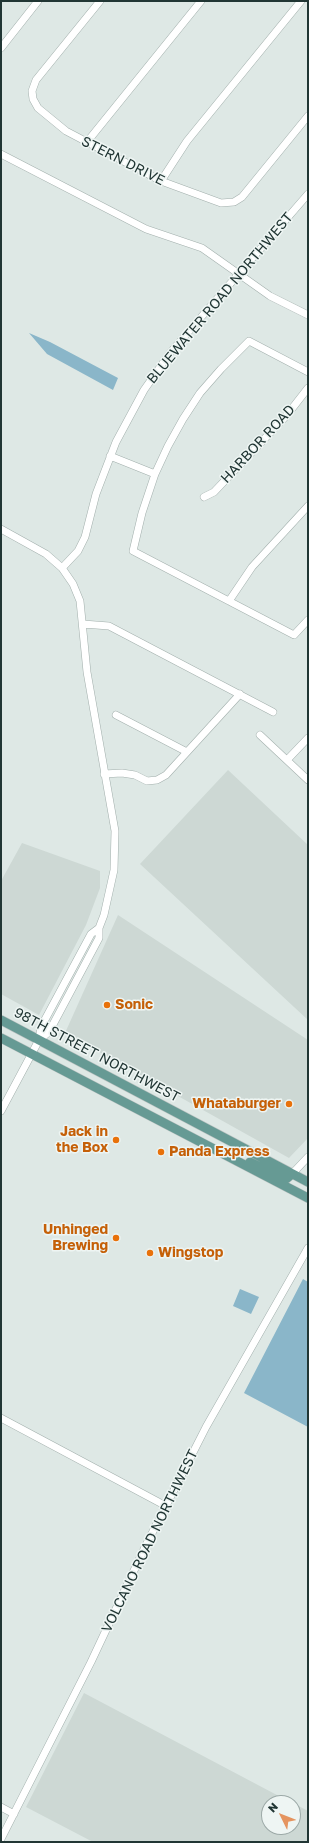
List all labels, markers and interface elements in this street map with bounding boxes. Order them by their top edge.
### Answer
street label: STERN DRIVE [78,133,168,189]
street label: BLUEWATER ROAD NORTHWEST [143,209,297,387]
street label: HARBOR ROAD [217,401,299,487]
place label: Sonic [115,997,153,1013]
marker: Sonic [102,1000,112,1010]
street label: 98TH STREET NORTHWEST [11,1004,183,1106]
place label: Whataburger [192,1096,281,1112]
marker: Whataburger [284,1099,294,1109]
place label: Jack in the Box [56,1124,108,1156]
marker: Jack in the Box [111,1135,121,1145]
place label: Panda Express [169,1144,270,1160]
marker: Panda Express [156,1147,166,1157]
place label: Unhinged Brewing [43,1222,108,1254]
marker: Unhinged Brewing [111,1233,121,1243]
place label: Wingstop [158,1245,223,1261]
marker: Wingstop [145,1248,155,1258]
street label: VOLCANO ROAD NORTHWEST [98,1447,202,1635]
north arrow [261,1795,301,1835]
text: N [265,1800,280,1815]

